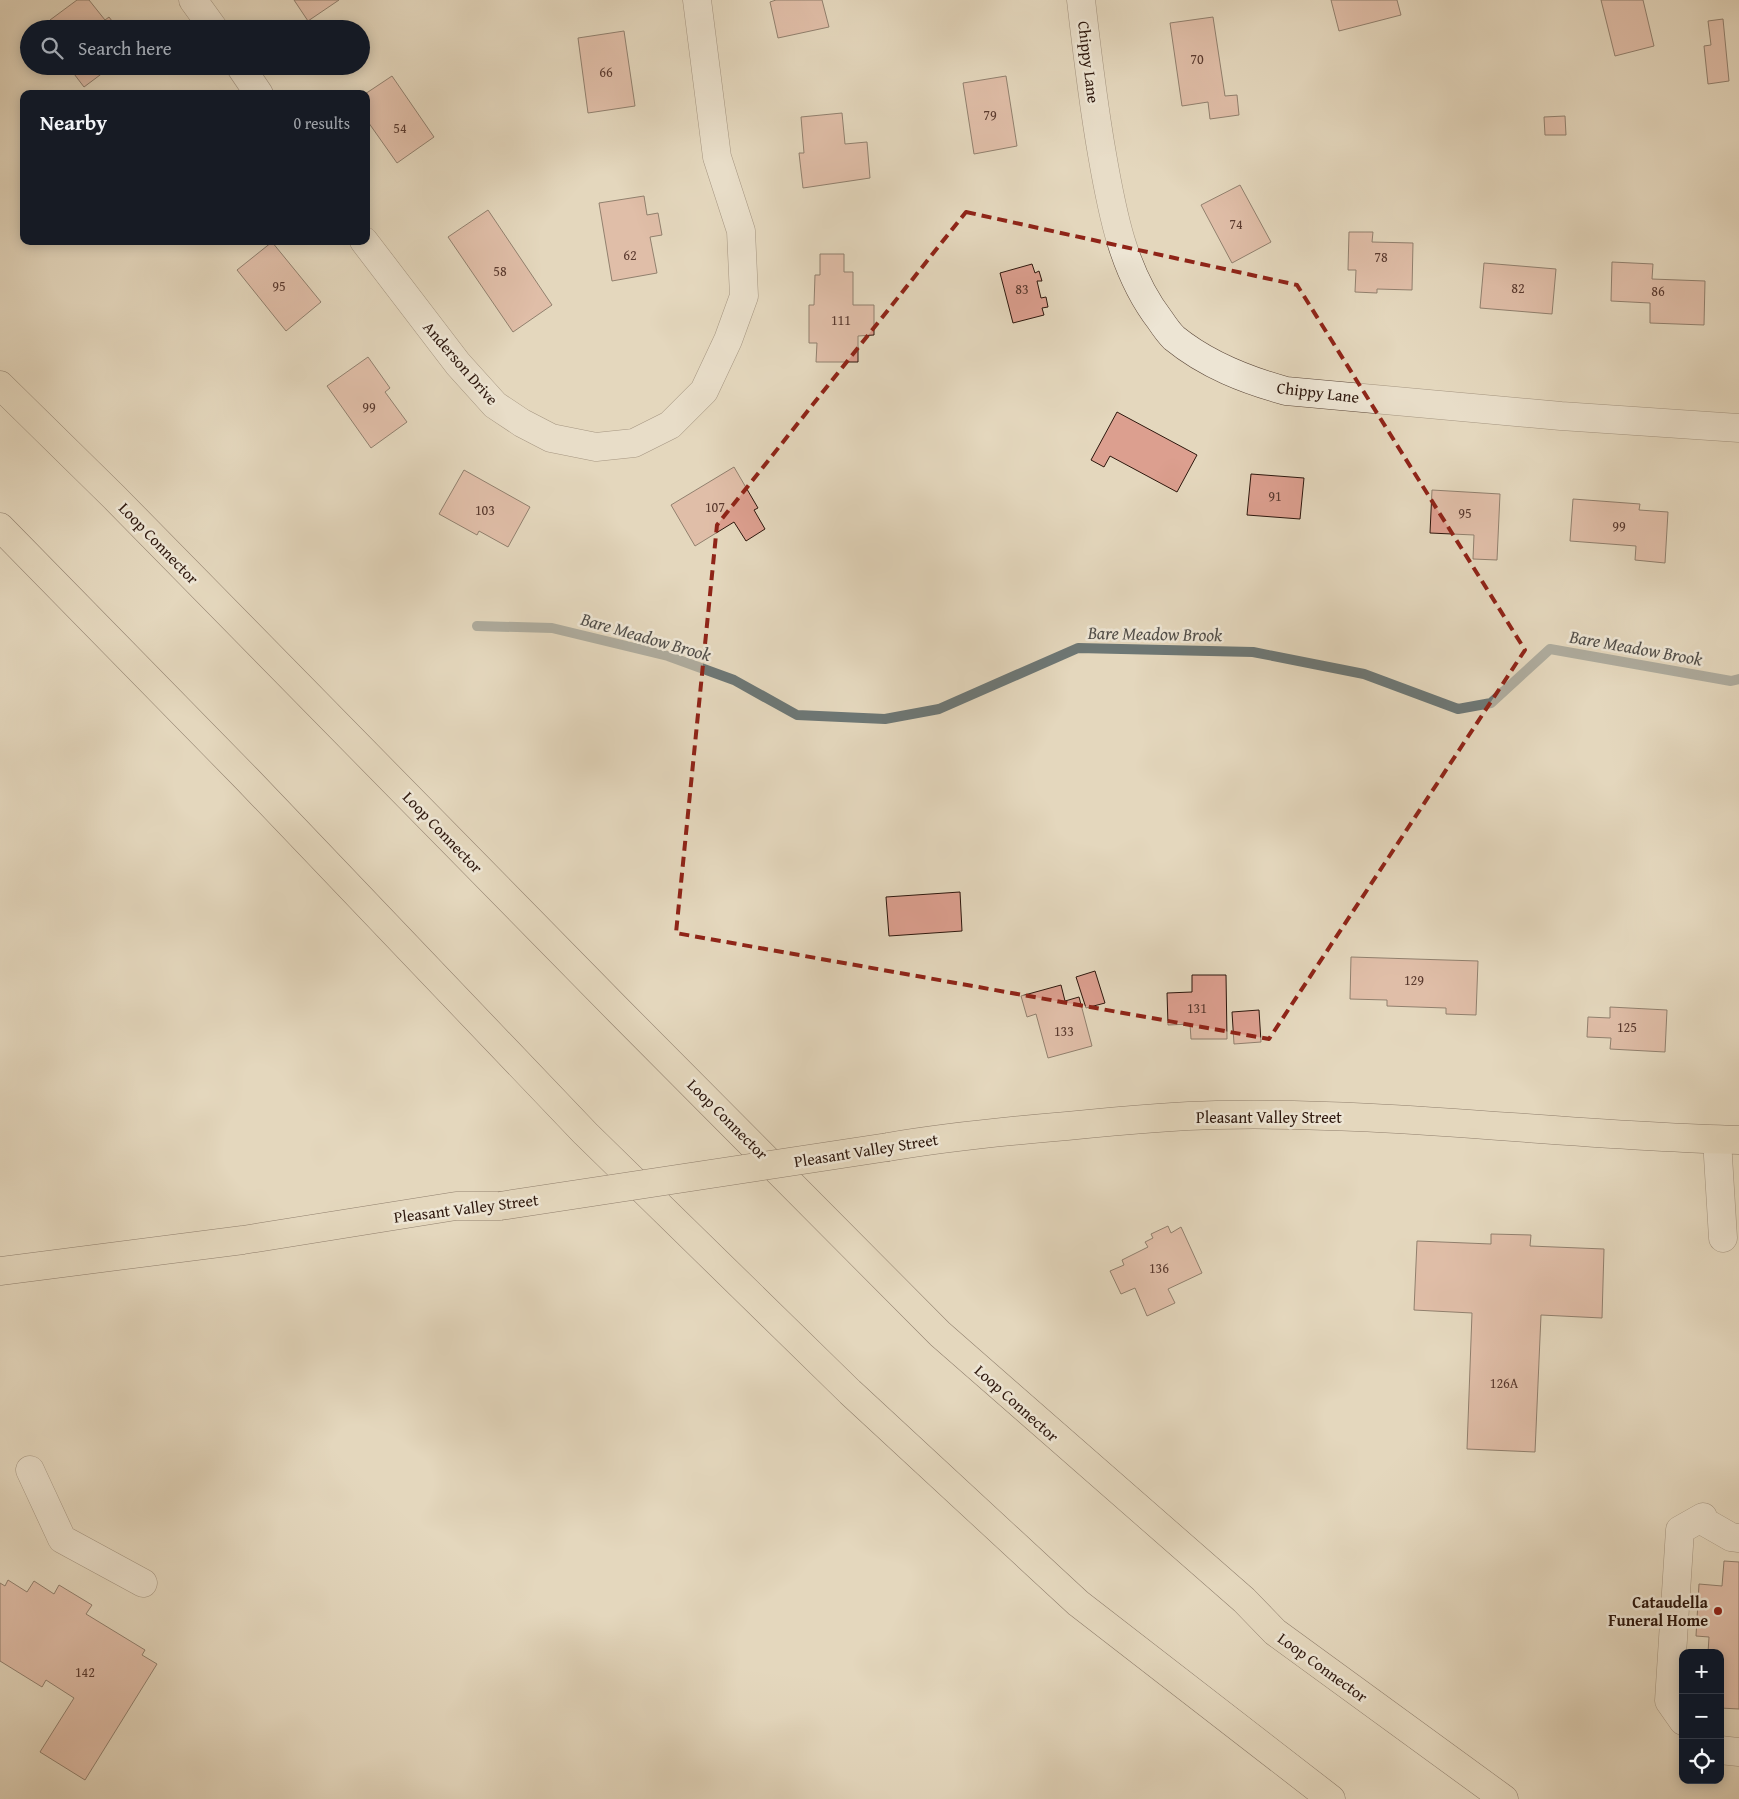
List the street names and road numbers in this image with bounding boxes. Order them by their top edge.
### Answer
street label: Chippy Lane [1072,19,1106,105]
street label: Anderson Drive [418,316,504,410]
street label: Chippy Lane [1275,375,1361,409]
street label: Loop Connector [114,496,205,590]
street label: Loop Connector [398,785,489,879]
street label: Loop Connector [682,1073,774,1165]
street label: Pleasant Valley Street [1196,1105,1342,1129]
street label: Pleasant Valley Street [792,1127,940,1173]
street label: Pleasant Valley Street [392,1187,540,1229]
street label: Loop Connector [970,1359,1065,1448]
street label: Loop Connector [1273,1626,1373,1708]

